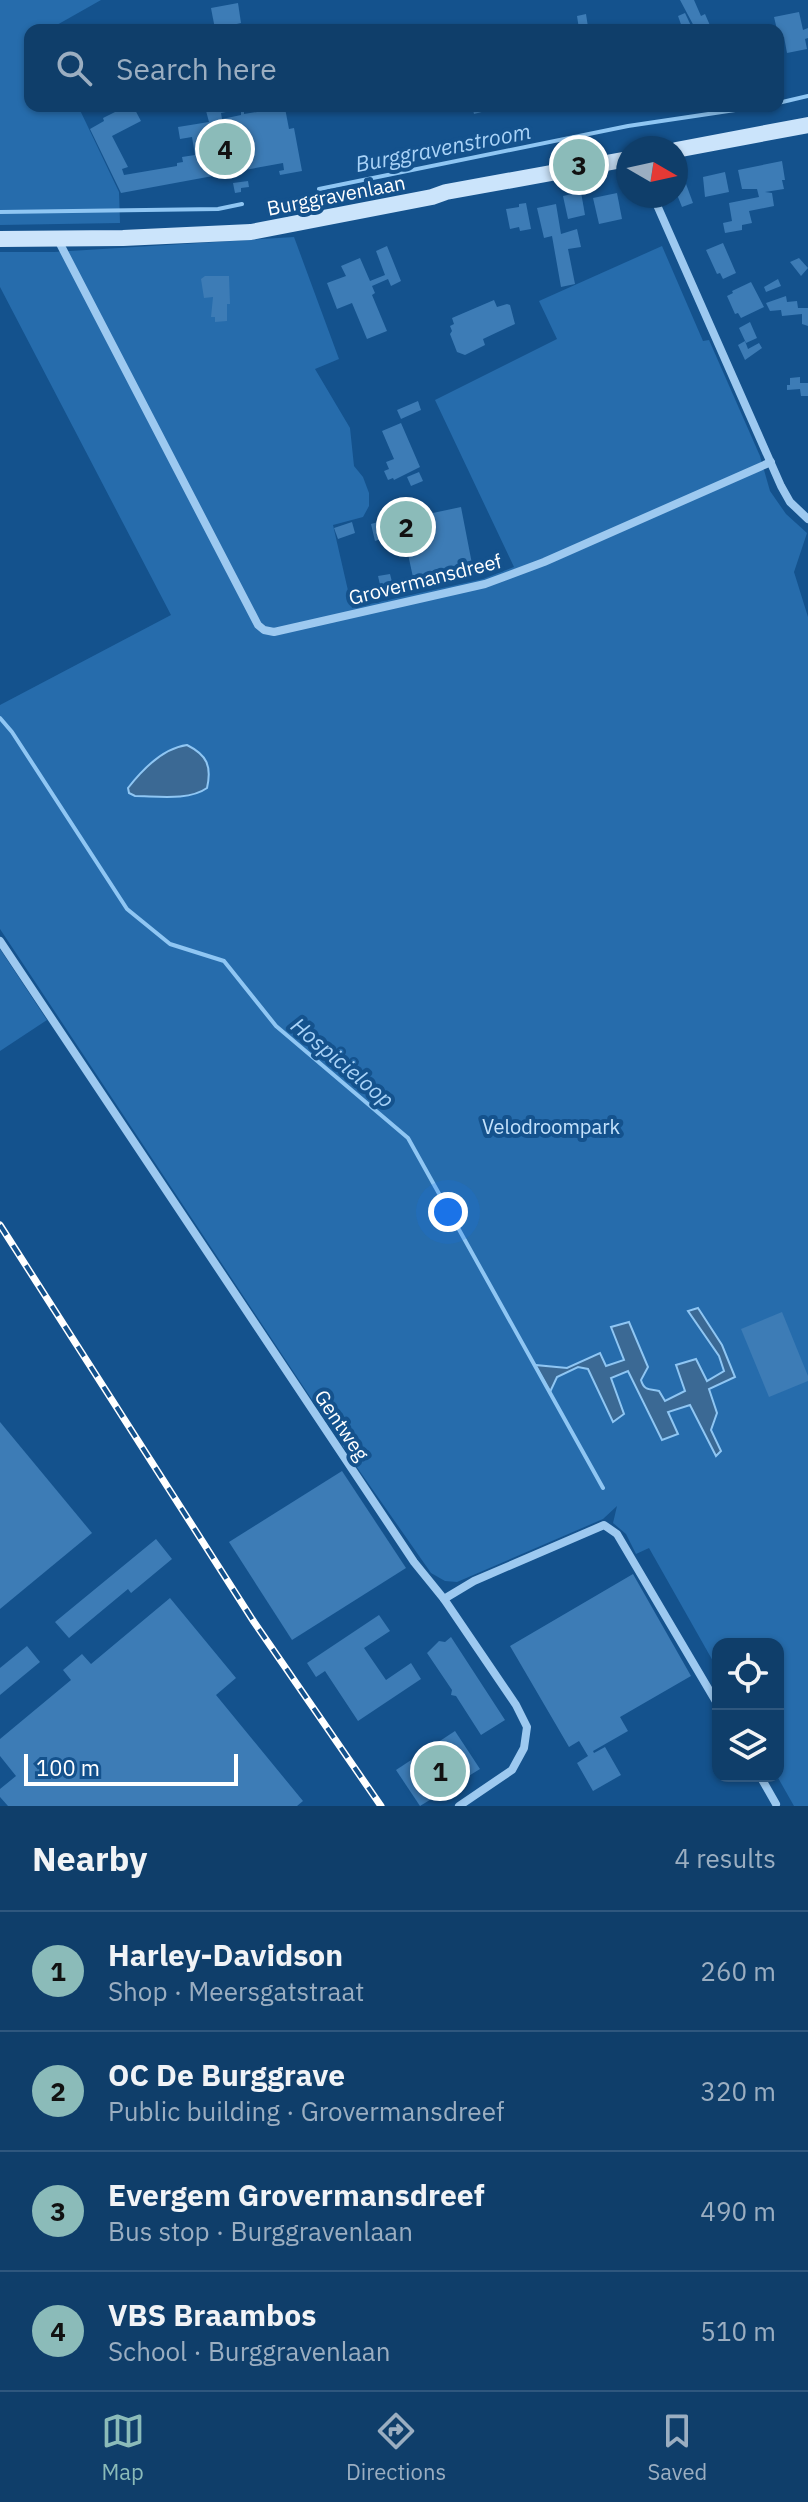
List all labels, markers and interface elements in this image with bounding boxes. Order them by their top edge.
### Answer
search box [24,24,784,112]
icon: search [52,46,96,90]
text: Search here [116,49,277,88]
water label: Burggravenstroom [353,116,533,178]
pin: 4 [199,119,251,179]
pin: 3 [553,135,605,195]
north arrow [616,136,688,208]
street label: Burggravenlaan [265,168,407,222]
pin: 2 [380,497,432,557]
street label: Grovermansdreef [346,547,505,611]
water label: Hospicieloop [285,1010,401,1114]
park label: Velodroompark [482,1113,620,1140]
your location [428,1192,468,1232]
street label: Gentweg [308,1384,376,1466]
map controls [712,1638,784,1782]
button: locate [712,1638,784,1710]
button: layers [712,1710,784,1782]
pin: 1 [414,1741,466,1801]
scale bar [24,1750,238,1786]
text: 100 m [36,1753,100,1782]
text: Nearby [32,1836,147,1880]
text: 4 results [674,1841,776,1875]
text: Harley-Davidson [108,1935,343,1974]
text: 1 [50,1954,66,1988]
text: 260 m [700,1954,776,1988]
text: Shop · Meersgatstraat [108,1974,364,2008]
text: OC De Burggrave [108,2055,345,2094]
text: 2 [50,2074,66,2108]
text: 320 m [700,2074,776,2108]
text: Public building · Grovermansdreef [108,2094,504,2128]
text: Evergem Grovermansdreef [108,2175,485,2214]
text: 3 [50,2194,66,2228]
text: 490 m [700,2194,776,2228]
text: Bus stop · Burggravenlaan [108,2214,413,2248]
text: VBS Braambos [108,2295,316,2334]
text: 4 [50,2314,66,2348]
text: 510 m [700,2314,776,2348]
text: School · Burggravenlaan [108,2334,390,2368]
tab: Map [101,2409,145,2486]
tab: Directions [346,2409,446,2486]
tab: Saved [647,2409,707,2486]

